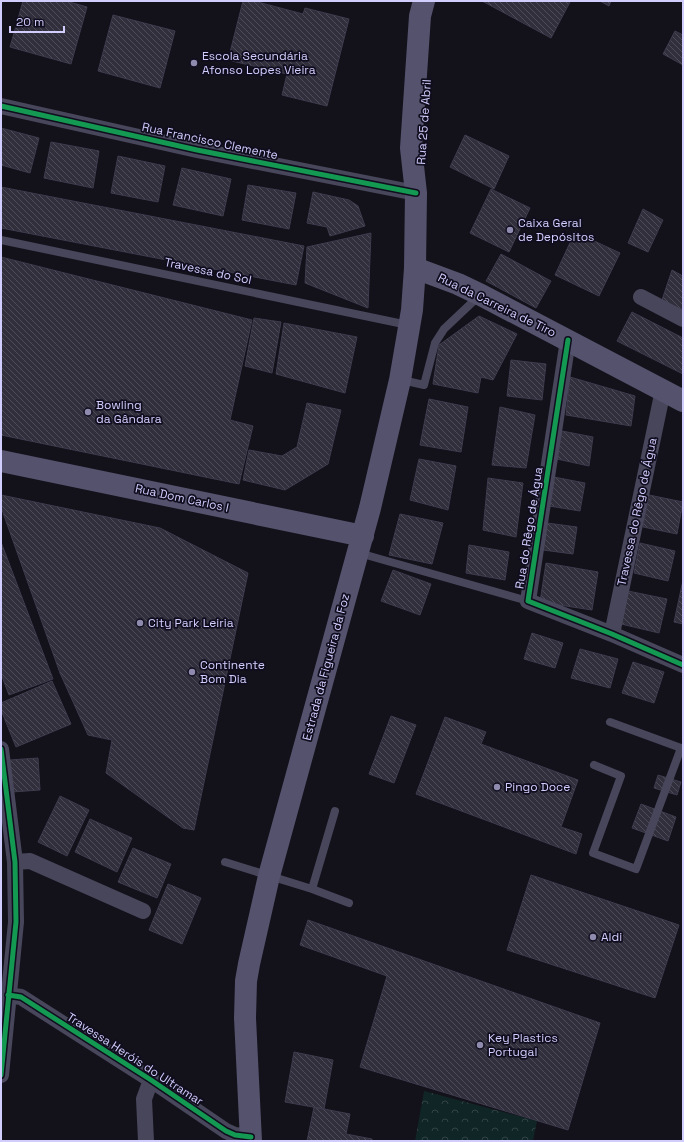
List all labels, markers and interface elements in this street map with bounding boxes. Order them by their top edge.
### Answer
scale bar [10,8,64,34]
text: 20 m [16,14,44,30]
place label: Escola Secundária Afonso Lopes Vieira [202,48,316,78]
marker: Escola Secundária Afonso Lopes Vieira [189,58,199,68]
street label: Rua 25 de Abril [413,79,435,165]
street label: Rua Francisco Clemente [140,119,280,163]
place label: Caixa Geral de Depósitos [518,215,594,245]
marker: Caixa Geral de Depósitos [505,225,515,235]
street label: Travessa do Sol [163,254,253,288]
street label: Rua da Carreira de Tiro [435,269,559,341]
place label: Bowling da Gândara [96,397,162,427]
marker: Bowling da Gândara [83,407,93,417]
street label: Travessa do Rêgo de Água [613,436,661,588]
street label: Rua do Rêgo de Água [511,466,547,590]
street label: Rua Dom Carlos I [134,480,230,516]
street label: Estrada da Figueira da Foz [299,592,353,742]
place label: City Park Leiria [148,615,234,631]
marker: City Park Leiria [135,618,145,628]
place label: Continente Bom Dia [200,657,265,687]
marker: Continente Bom Dia [187,667,197,677]
place label: Pingo Doce [505,779,570,795]
marker: Pingo Doce [492,782,502,792]
place label: Aldi [601,929,622,945]
marker: Aldi [588,932,598,942]
street label: Travessa Heróis do Ultramar [64,1009,207,1109]
place label: Key Plastics Portugal [488,1030,558,1060]
marker: Key Plastics Portugal [475,1040,485,1050]

